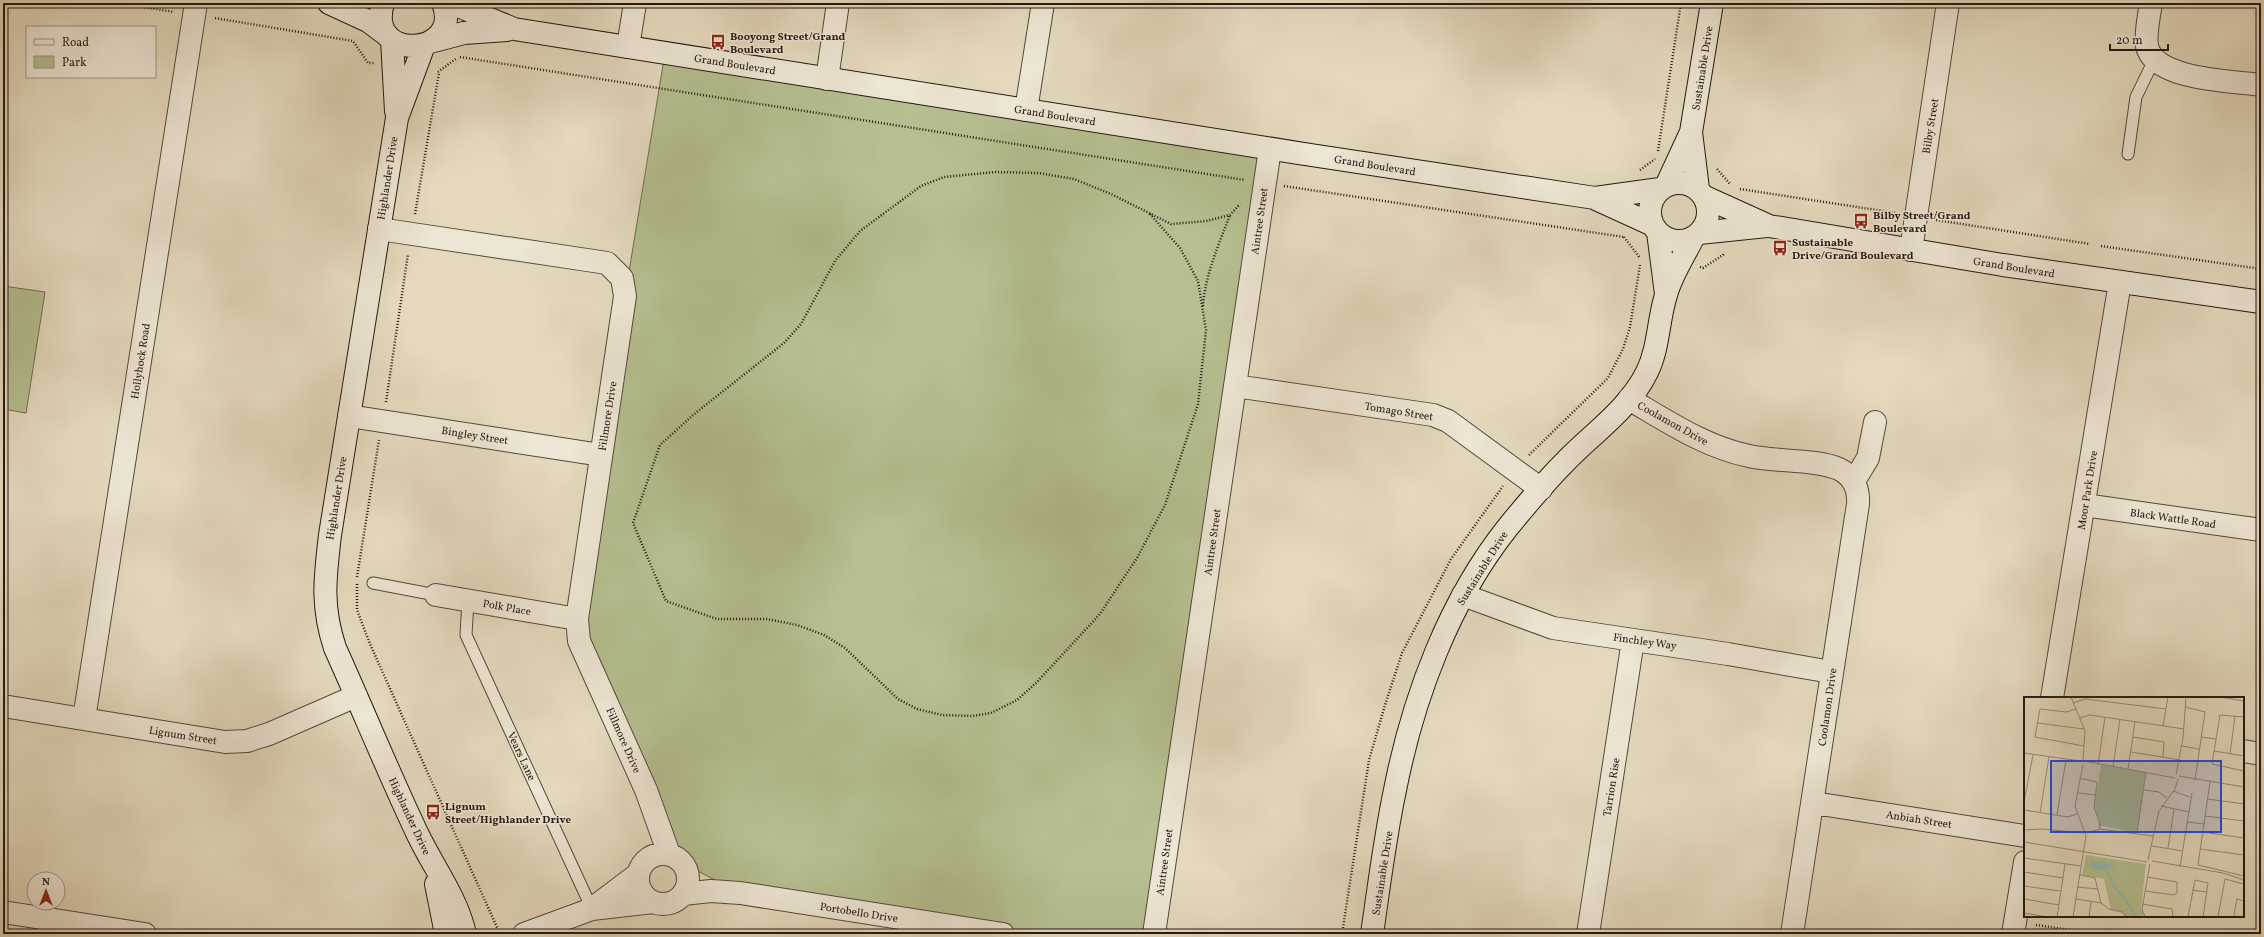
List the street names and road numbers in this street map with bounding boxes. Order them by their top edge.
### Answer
street label: Sustainable Drive [1689,25,1718,111]
street label: Grand Boulevard [693,52,777,79]
street label: Bilby Street [1920,97,1943,155]
street label: Grand Boulevard [1013,103,1097,130]
street label: Highlander Drive [374,135,402,221]
street label: Grand Boulevard [1333,153,1417,180]
street label: Aintree Street [1248,187,1273,256]
street label: Grand Boulevard [1972,255,2056,282]
street label: Hollyhock Road [128,322,155,400]
street label: Fillmore Drive [596,380,621,452]
street label: Coolamon Drive [1634,399,1710,450]
street label: Tomago Street [1363,400,1434,425]
street label: Bingley Street [440,424,509,449]
street label: Moor Park Drive [2075,450,2102,531]
street label: Highlander Drive [323,455,351,541]
street label: Black Wattle Road [2129,506,2217,533]
street label: Aintree Street [1201,508,1226,577]
street label: Sustainable Drive [1454,529,1512,609]
street label: Polk Place [481,597,532,620]
street label: Finchley Way [1612,631,1678,654]
street label: Coolamon Drive [1816,667,1841,747]
street label: Fillmore Drive [602,705,644,776]
street label: Lignum Street [148,724,218,749]
street label: Vears Lane [503,730,538,783]
street label: Tarrion Rise [1600,757,1625,818]
street label: Highlander Drive [384,775,433,858]
street label: Anbiah Street [1885,808,1953,833]
street label: Aintree Street [1153,828,1178,897]
street label: Sustainable Drive [1369,830,1398,916]
street label: Portobello Drive [819,900,899,927]

